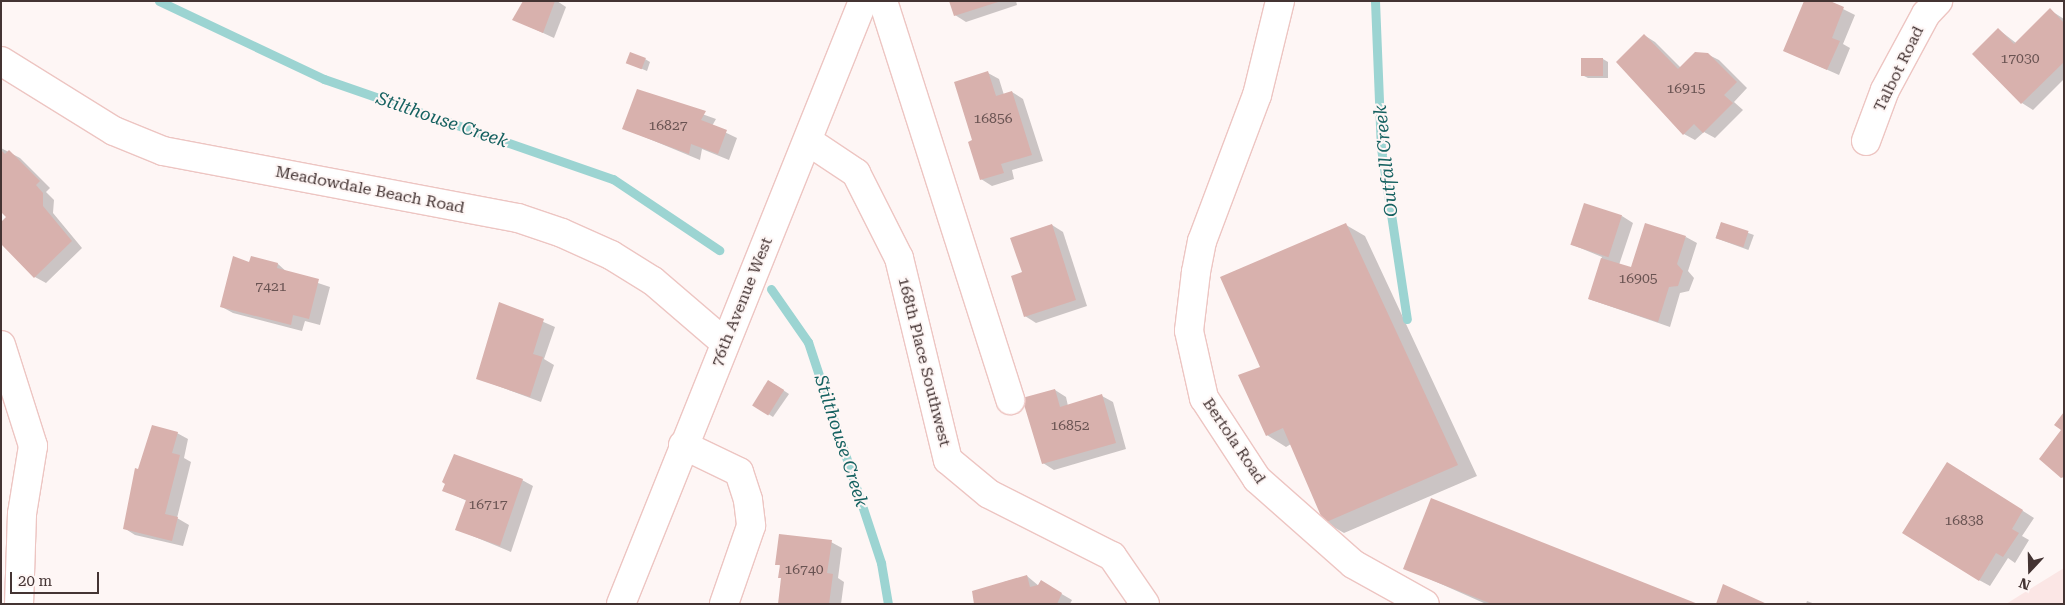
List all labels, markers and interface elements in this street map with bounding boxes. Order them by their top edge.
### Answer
street label: Talbot Road [1870,23,1928,115]
house number: 17030 [2000,50,2040,66]
house number: 16915 [1666,80,1706,96]
water label: Stilthouse Creek [373,87,511,153]
water label: Outfall Creek [1369,104,1403,218]
house number: 16856 [973,110,1013,126]
house number: 16827 [648,117,688,133]
street label: Meadowdale Beach Road [274,162,466,218]
street label: 76th Avenue West [707,235,777,369]
house number: 16905 [1618,270,1658,286]
street label: 168th Place Southwest [894,275,954,449]
house number: 7421 [255,278,287,294]
water label: Stilthouse Creek [809,372,873,510]
street label: Bertola Road [1198,395,1270,487]
house number: 16852 [1050,417,1090,433]
house number: 16717 [468,496,508,512]
house number: 16838 [1944,512,1984,528]
north arrow [2005,545,2055,595]
house number: 16740 [784,561,824,577]
scale bar [12,562,101,594]
text: 20 m [18,572,52,590]
text: N [2017,575,2033,593]

